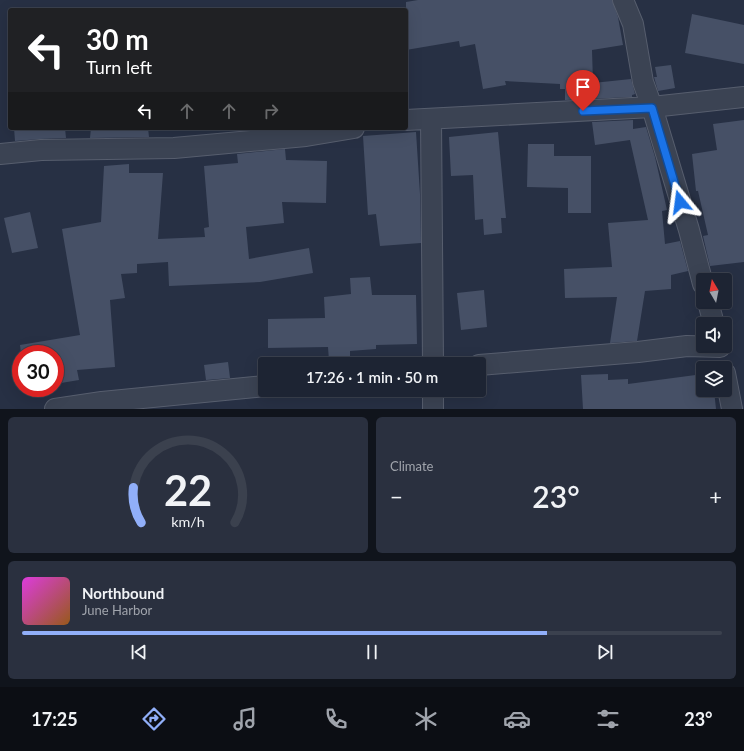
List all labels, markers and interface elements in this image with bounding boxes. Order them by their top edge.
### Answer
text: 30 m [86,22,149,56]
icon: left [20,24,72,76]
text: Turn left [86,56,152,78]
pin [566,70,600,111]
icon: arrive [572,76,594,98]
icon: left [134,100,156,122]
icon: ahead [176,100,198,122]
icon: ahead [218,100,240,122]
icon: right [260,100,282,122]
position arrow [659,181,701,223]
north arrow [696,273,732,309]
map controls [696,273,732,397]
button: sound [696,317,732,353]
speed limit sign: 30 [12,345,64,397]
button: layers [696,361,732,397]
text: 17:26 · 1 min · 50 m [306,368,438,386]
text: Climate [390,458,433,474]
text: 22 [164,465,212,515]
text: 23° [532,478,580,514]
text: − [390,483,403,510]
text: + [709,483,722,510]
text: km/h [171,513,205,530]
text: Northbound [82,584,164,602]
text: June Harbor [82,602,152,618]
icon: previous [128,641,150,663]
icon: pause [361,641,383,663]
icon: next [594,641,616,663]
icon: directions [140,705,168,733]
icon: music [231,705,259,733]
icon: phone [322,705,350,733]
icon: climate [412,705,440,733]
icon: car [503,705,531,733]
icon: filters [594,705,622,733]
text: 17:25 [31,708,78,730]
text: 23° [684,708,713,730]

